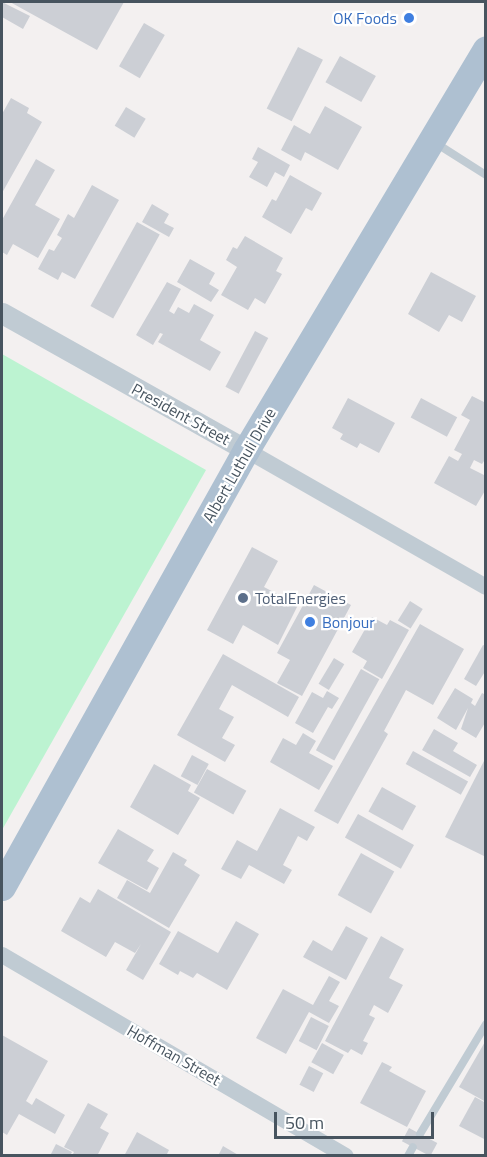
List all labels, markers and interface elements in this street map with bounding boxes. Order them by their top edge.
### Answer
place label: OK Foods [333,8,397,28]
marker: OK Foods [402,11,416,25]
street label: President Street [129,379,233,449]
street label: Albert Luthuli Drive [198,404,280,526]
place label: TotalEnergies [255,588,346,608]
marker: TotalEnergies [236,591,250,605]
place label: Bonjour [322,612,375,632]
marker: Bonjour [303,615,317,629]
street label: Hoffman Street [124,1021,224,1089]
scale bar [277,1100,438,1138]
text: 50 m [285,1109,324,1136]

